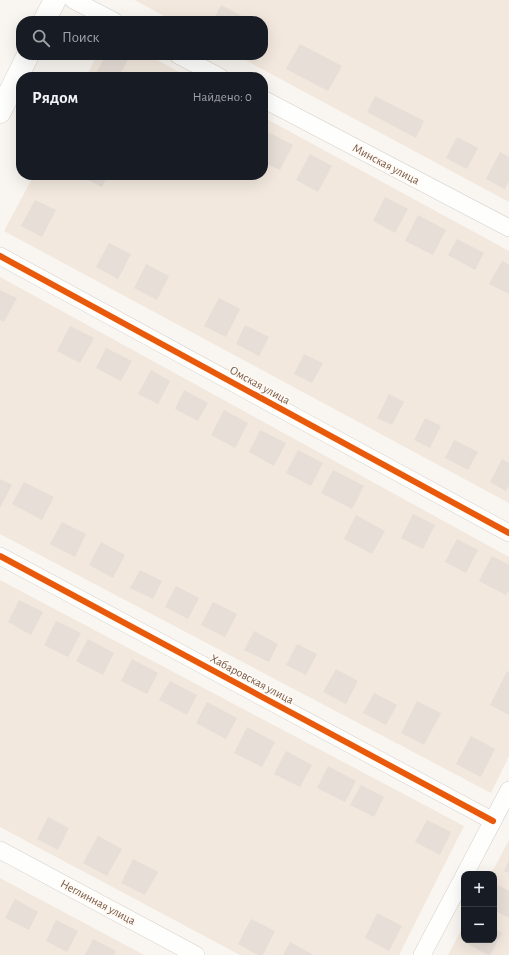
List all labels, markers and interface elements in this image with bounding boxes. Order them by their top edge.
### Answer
search box [16,16,268,60]
icon: search [30,27,52,49]
text: Поиск [62,30,100,45]
text: Рядом [32,89,78,106]
text: Найдено: 0 [193,91,252,104]
street label: Минская улица [350,141,422,188]
street label: Омская улица [227,364,293,408]
street label: Хабаровская улица [208,652,296,707]
map controls [461,871,497,943]
button: + [461,871,497,907]
street label: Неглинная улица [58,877,138,928]
button: − [461,907,497,943]

